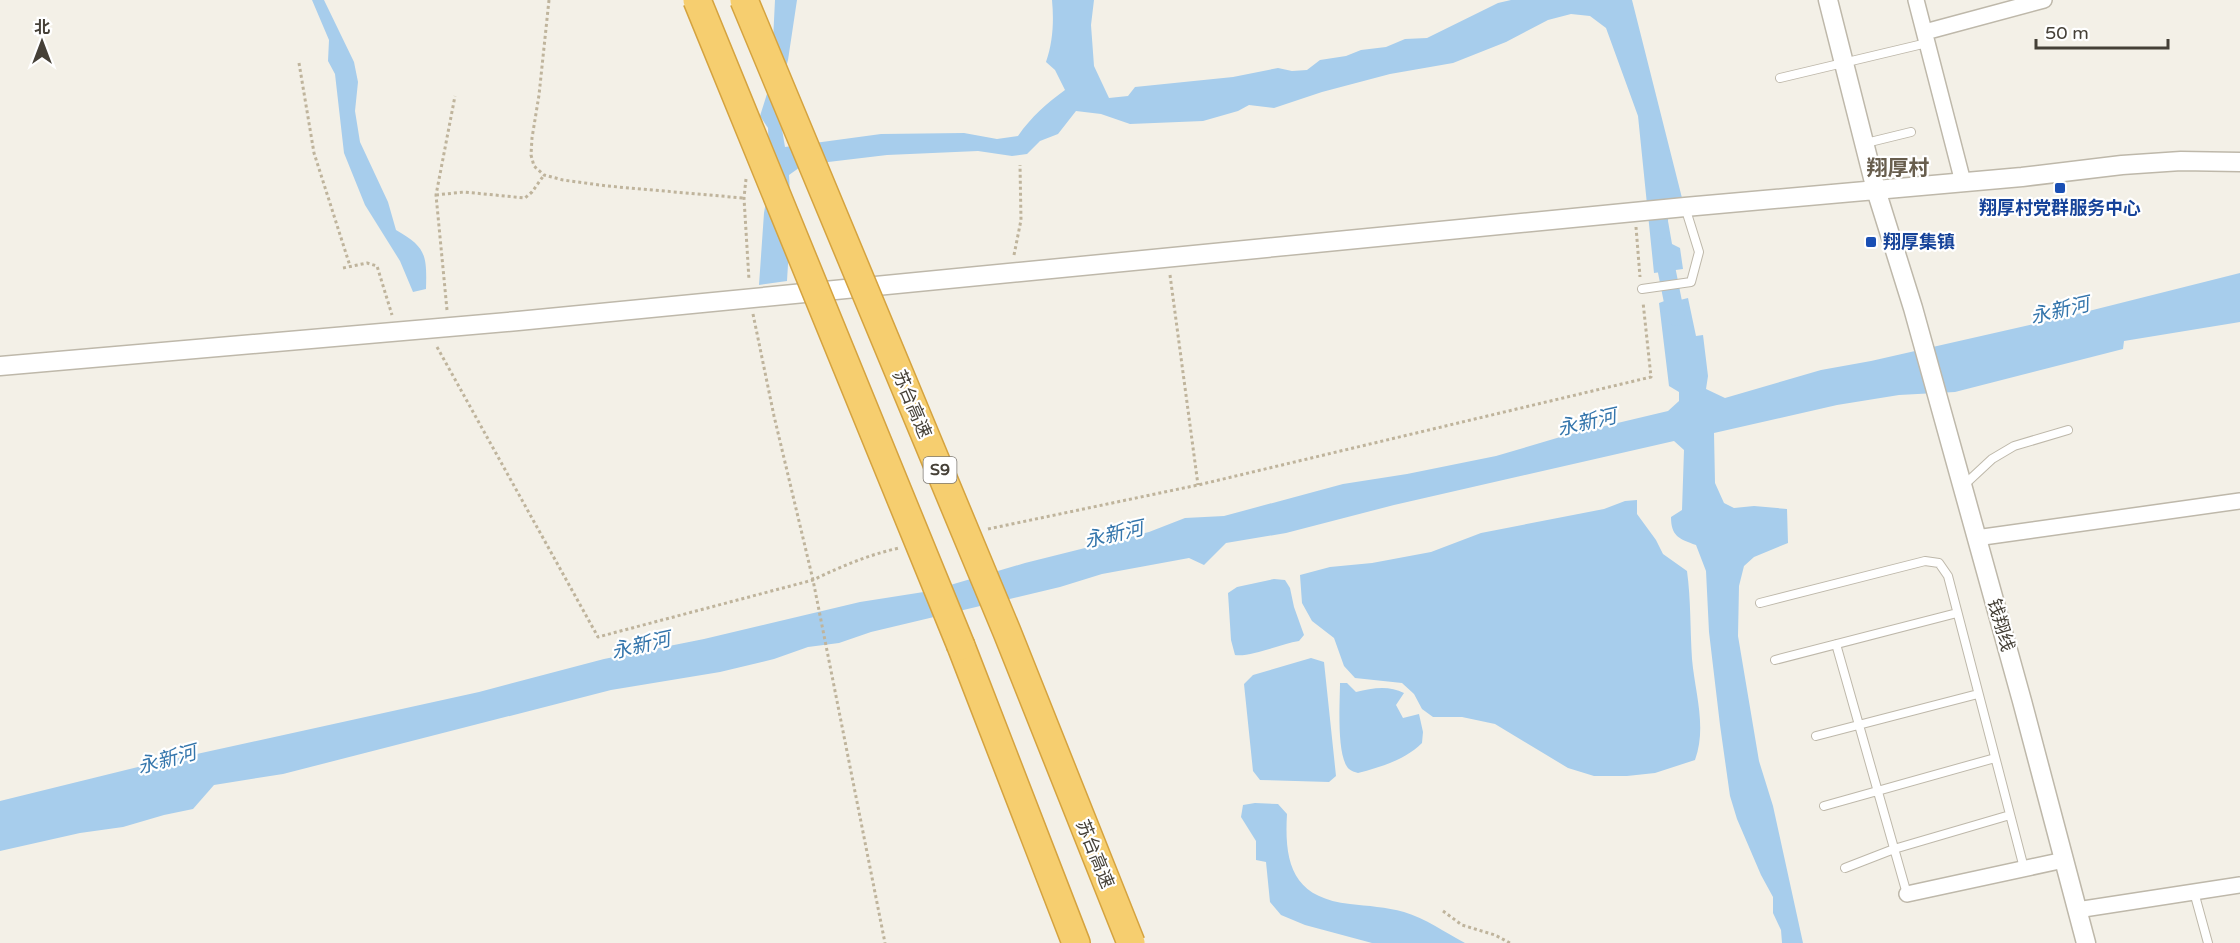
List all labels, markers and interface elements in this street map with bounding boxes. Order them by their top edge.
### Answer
north arrow [12,12,72,72]
scale bar [2036,12,2168,50]
text: 北 [34,18,50,38]
text: 50 m [2045,22,2089,44]
district label: 翔厚村 [1867,156,1930,181]
marker: 翔厚村党群服务中心 [2053,181,2067,195]
place label: 翔厚村党群服务中心 [1979,197,2141,219]
place label: 翔厚集镇 [1883,231,1955,253]
marker: 翔厚集镇 [1864,235,1878,249]
water label: 永新河 [2028,292,2096,329]
street label: 苏台高速 [888,367,936,441]
water label: 永新河 [1555,404,1623,441]
road number: S9 [924,457,956,483]
water label: 永新河 [1082,516,1150,553]
street label: 钱翔线 [1983,596,2019,654]
water label: 永新河 [609,627,677,664]
water label: 永新河 [135,740,203,779]
street label: 苏台高速 [1071,817,1119,891]

